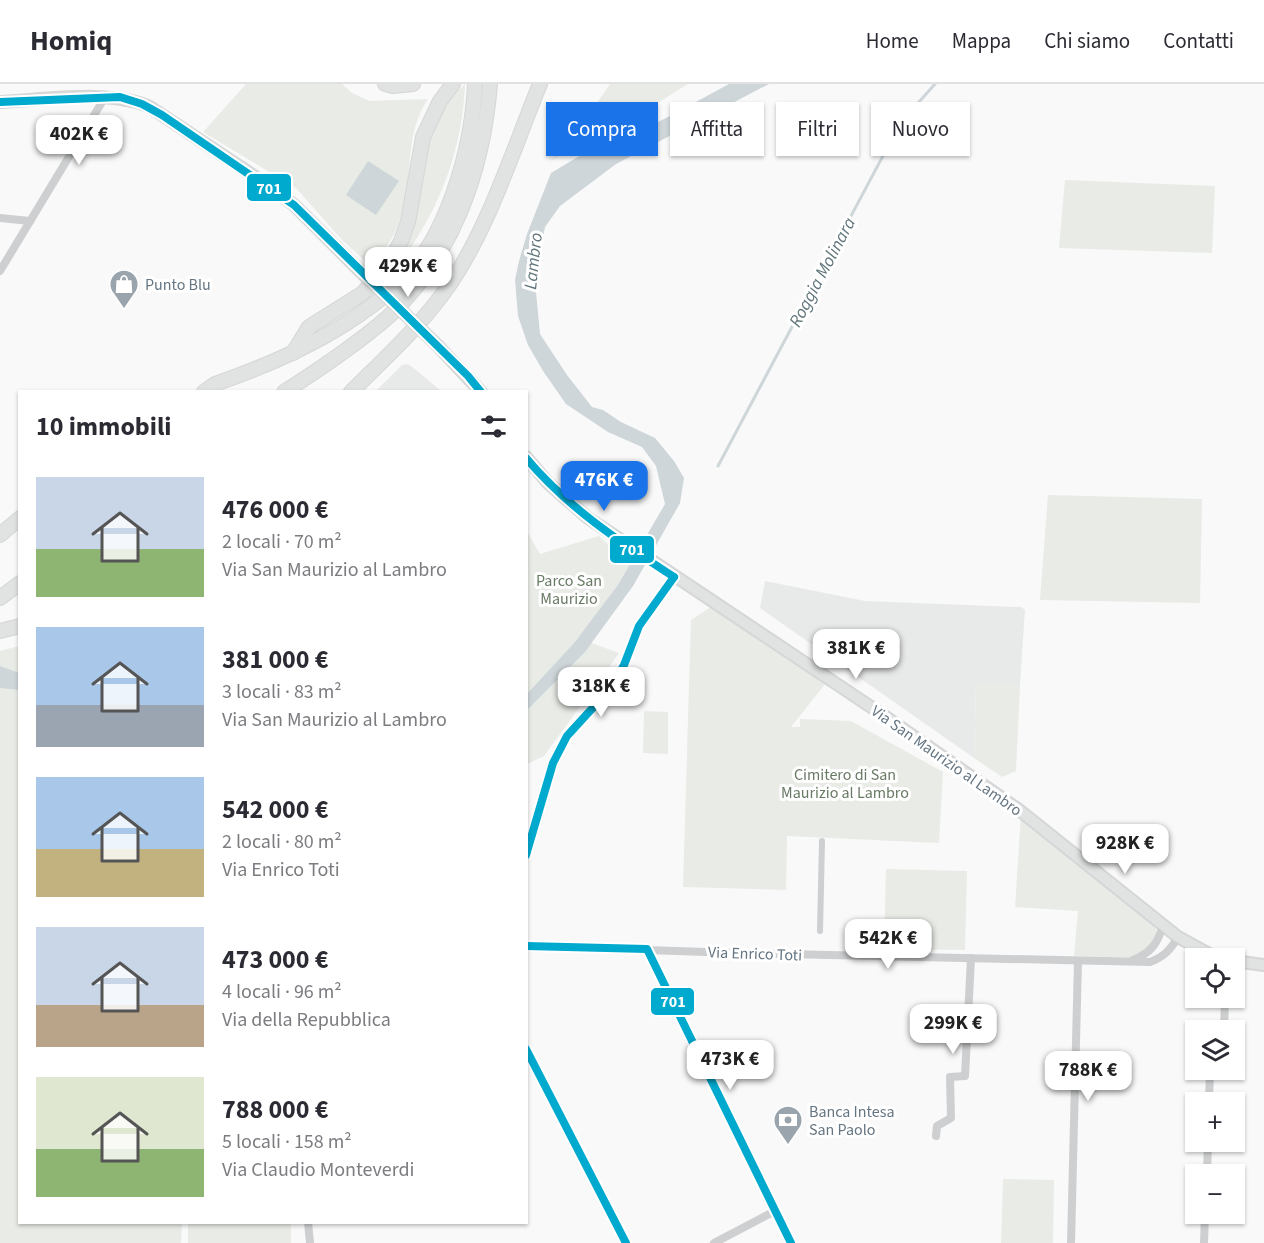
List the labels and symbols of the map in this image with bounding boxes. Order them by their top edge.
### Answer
pin: 402K € [30,115,128,166]
line badge: 701 [246,173,292,202]
text: 701 [256,178,282,200]
water label: Roggia Molinara [783,213,862,332]
water label: Lambro [518,231,549,291]
pin: 429K € [359,247,457,298]
shop icon: Punto Blu [108,268,140,310]
place label: Punto Blu [145,274,211,296]
pin: 476K € [555,461,653,512]
line badge: 701 [609,535,655,564]
text: 701 [619,539,645,561]
park label: Parco San Maurizio [536,570,602,610]
pin: 381K € [807,629,905,680]
pin: 318K € [552,667,650,718]
street label: Via San Maurizio al Lambro [866,700,1026,821]
park label: Cimitero di San Maurizio al Lambro [781,764,909,804]
pin: 928K € [1076,824,1174,875]
pin: 542K € [839,919,937,970]
street label: Via Enrico Toti [708,941,802,967]
line badge: 701 [650,987,695,1016]
text: 701 [660,991,686,1013]
pin: 299K € [904,1004,1002,1055]
pin: 473K € [681,1040,779,1091]
pin: 788K € [1039,1051,1137,1102]
place label: Banca Intesa San Paolo [809,1101,894,1141]
bank icon: Banca Intesa San Paolo [772,1104,804,1146]

